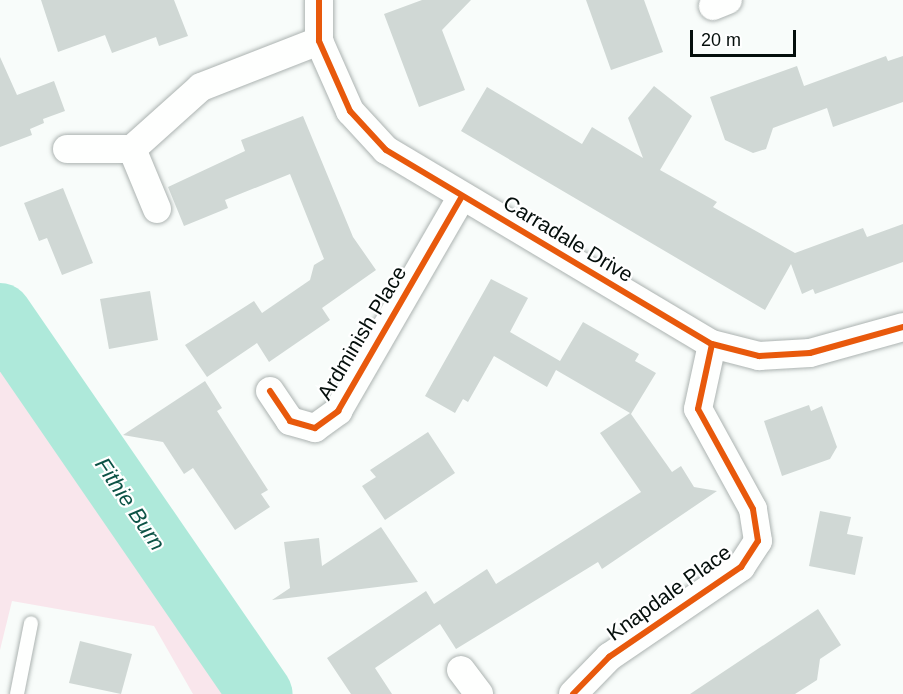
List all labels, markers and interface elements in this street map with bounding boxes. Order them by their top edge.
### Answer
scale bar [693,18,800,56]
text: 20 m [701,30,741,50]
street label: Carradale Drive [498,190,638,288]
street label: Ardminish Place [312,261,412,405]
water label: Fithie Burn [89,453,171,555]
street label: Knapdale Place [602,540,736,646]

